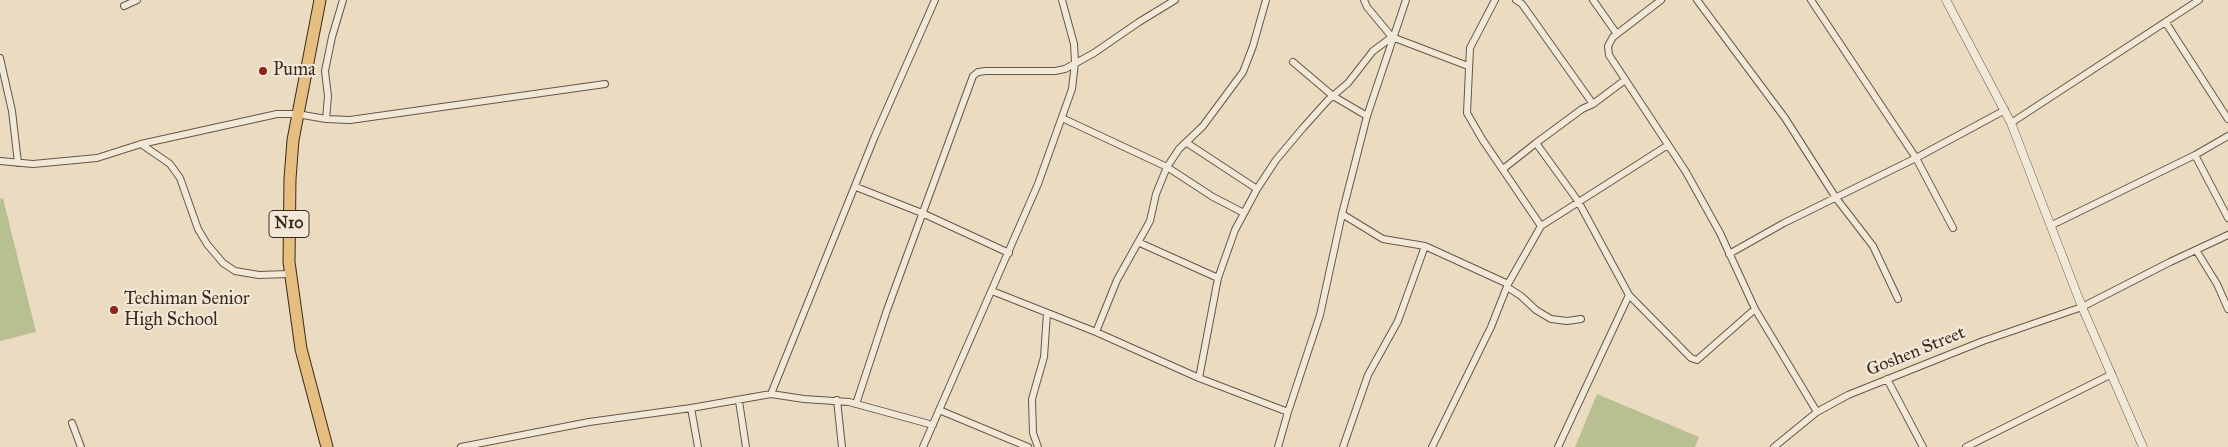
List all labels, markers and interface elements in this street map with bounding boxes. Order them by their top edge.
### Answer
place label: Puma [273,60,316,82]
marker: Puma [257,65,269,77]
road number: N10 [269,210,309,238]
place label: Techiman Senior High School [124,289,250,332]
marker: Techiman Senior High School [108,304,120,316]
street label: Goshen Street [1863,322,1969,382]

